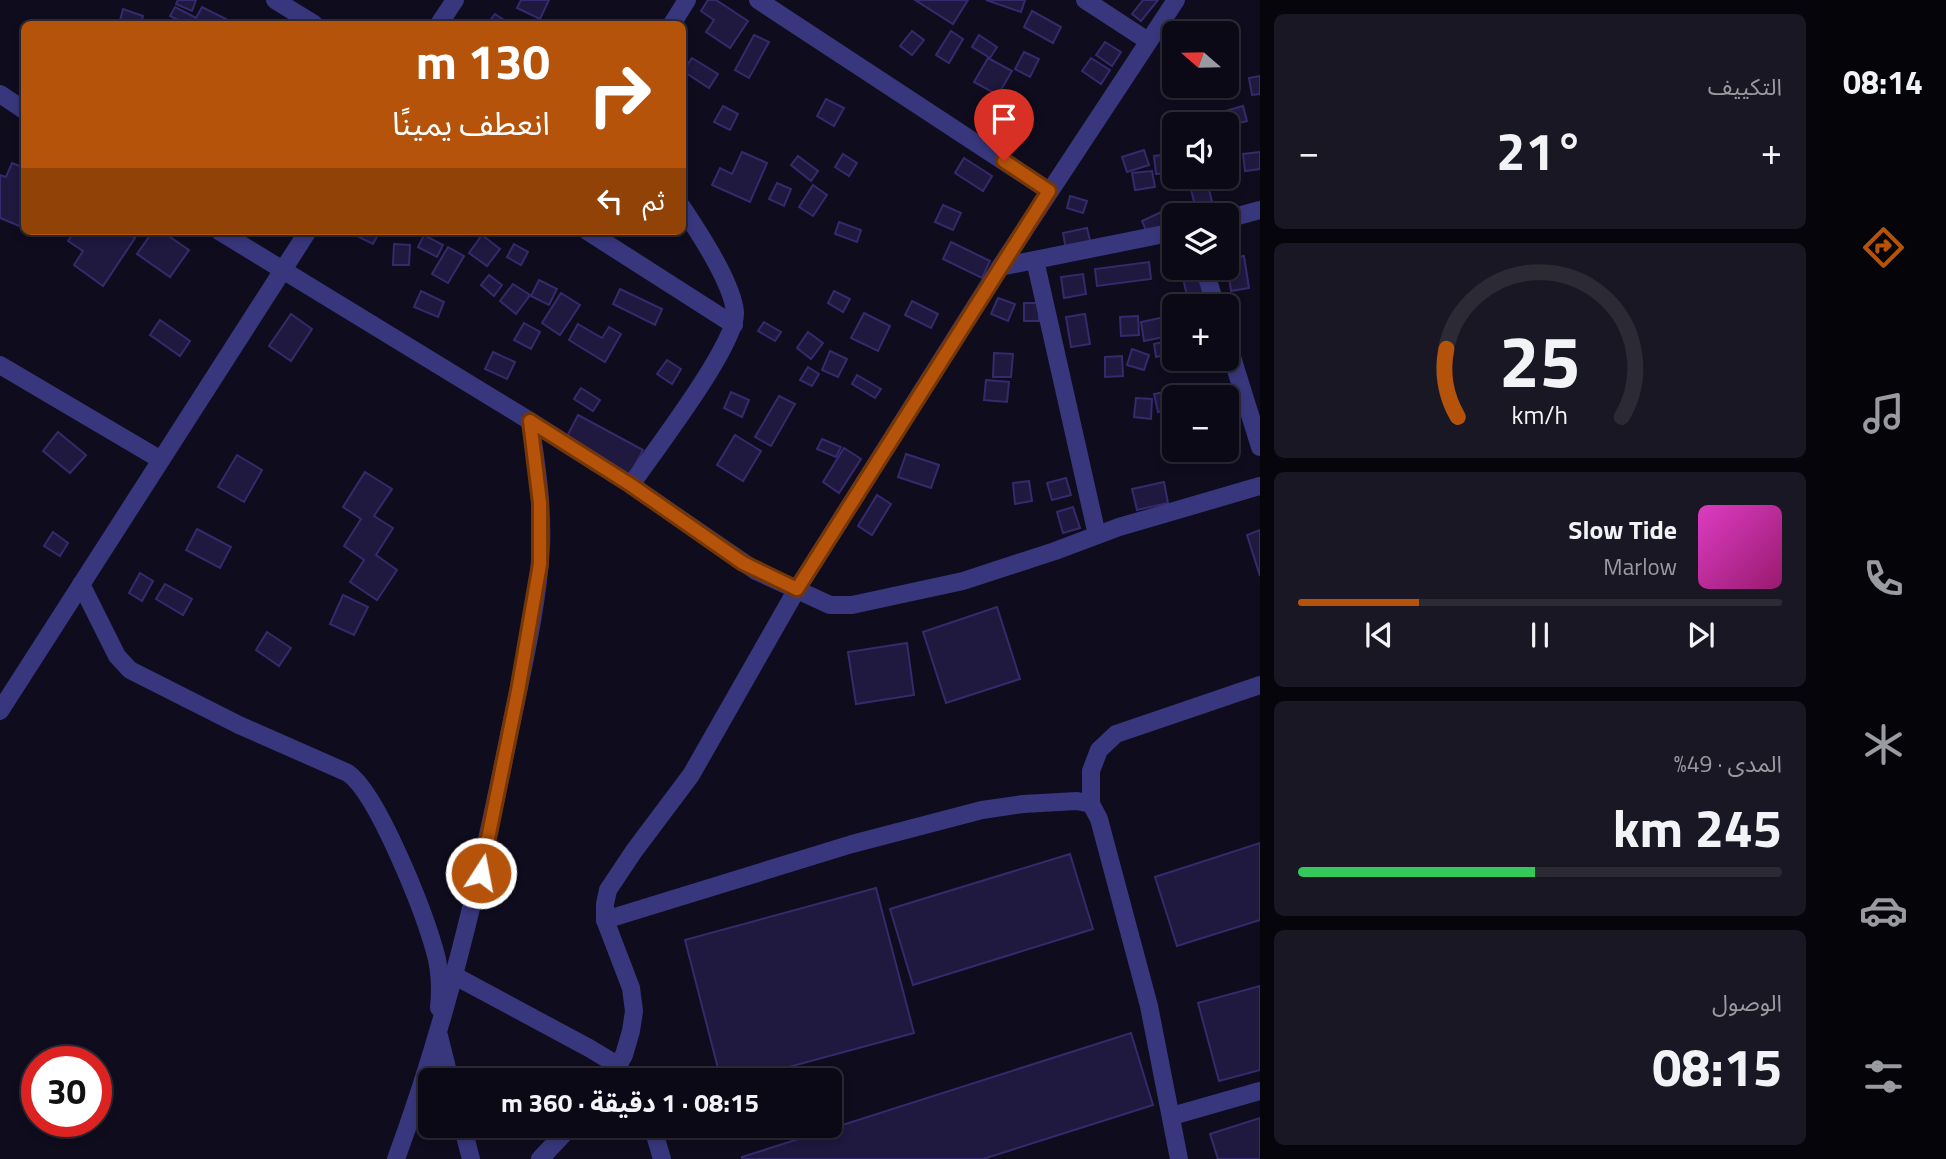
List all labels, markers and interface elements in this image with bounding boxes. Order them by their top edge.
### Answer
north arrow [1162,21,1239,98]
map controls [1162,21,1239,462]
text: 130 m [416,23,550,98]
icon: right [574,49,665,140]
text: 08:14 [1843,58,1923,106]
text: التكييف [1708,69,1782,104]
pin [974,89,1034,161]
text: انعطف يمينًا [392,99,550,147]
icon: arrive [985,100,1023,138]
text: 21° [1496,111,1584,190]
button: sound [1162,112,1239,189]
text: − [1298,122,1319,180]
text: + [1761,122,1782,180]
text: ثم [643,181,665,220]
icon: left [591,182,629,220]
button: layers [1162,203,1239,280]
icon: directions [1859,223,1908,272]
button: + [1162,294,1239,371]
text: 25 [1499,305,1581,415]
button: − [1162,385,1239,462]
icon: music [1859,389,1908,438]
text: km/h [1512,395,1568,433]
text: Slow Tide [1568,510,1677,549]
text: Marlow [1603,549,1677,584]
icon: phone [1859,554,1908,603]
icon: previous [1360,616,1398,654]
icon: pause [1521,616,1559,654]
icon: next [1682,616,1720,654]
icon: climate [1859,720,1908,769]
text: المدى · 49% [1674,746,1782,781]
text: 245 km [1613,788,1782,867]
position arrow [444,836,518,910]
icon: car [1859,886,1908,935]
text: الوصول [1712,985,1782,1020]
text: 08:15 [1652,1027,1782,1106]
speed limit sign: 30 [21,1046,112,1137]
icon: filters [1859,1052,1908,1101]
text: 08:15 · 1 دقيقة · 360 m [501,1083,759,1122]

